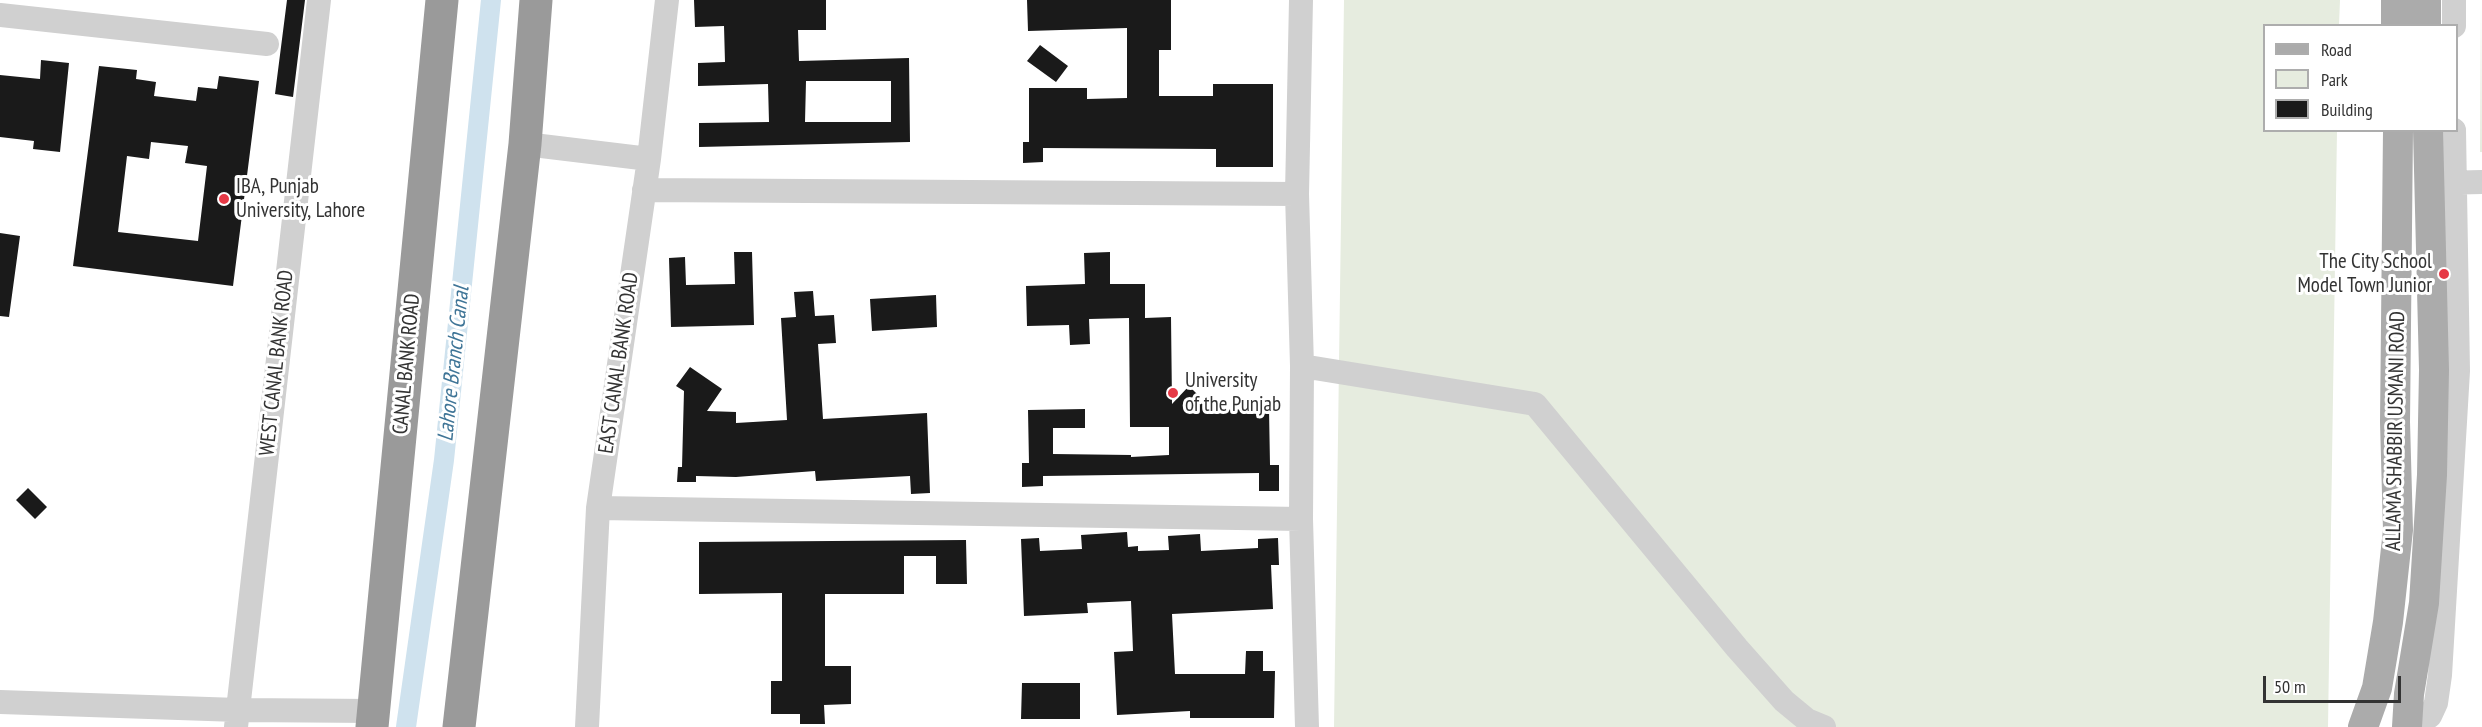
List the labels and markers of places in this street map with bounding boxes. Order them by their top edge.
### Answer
place label: IBA, Punjab University, Lahore [236,174,365,224]
marker: IBA, Punjab University, Lahore [217,192,231,206]
place label: The City School Model Town Junior [2297,249,2432,299]
marker: The City School Model Town Junior [2437,267,2451,281]
place label: University of the Punjab [1185,368,1281,418]
marker: University of the Punjab [1166,386,1180,400]

